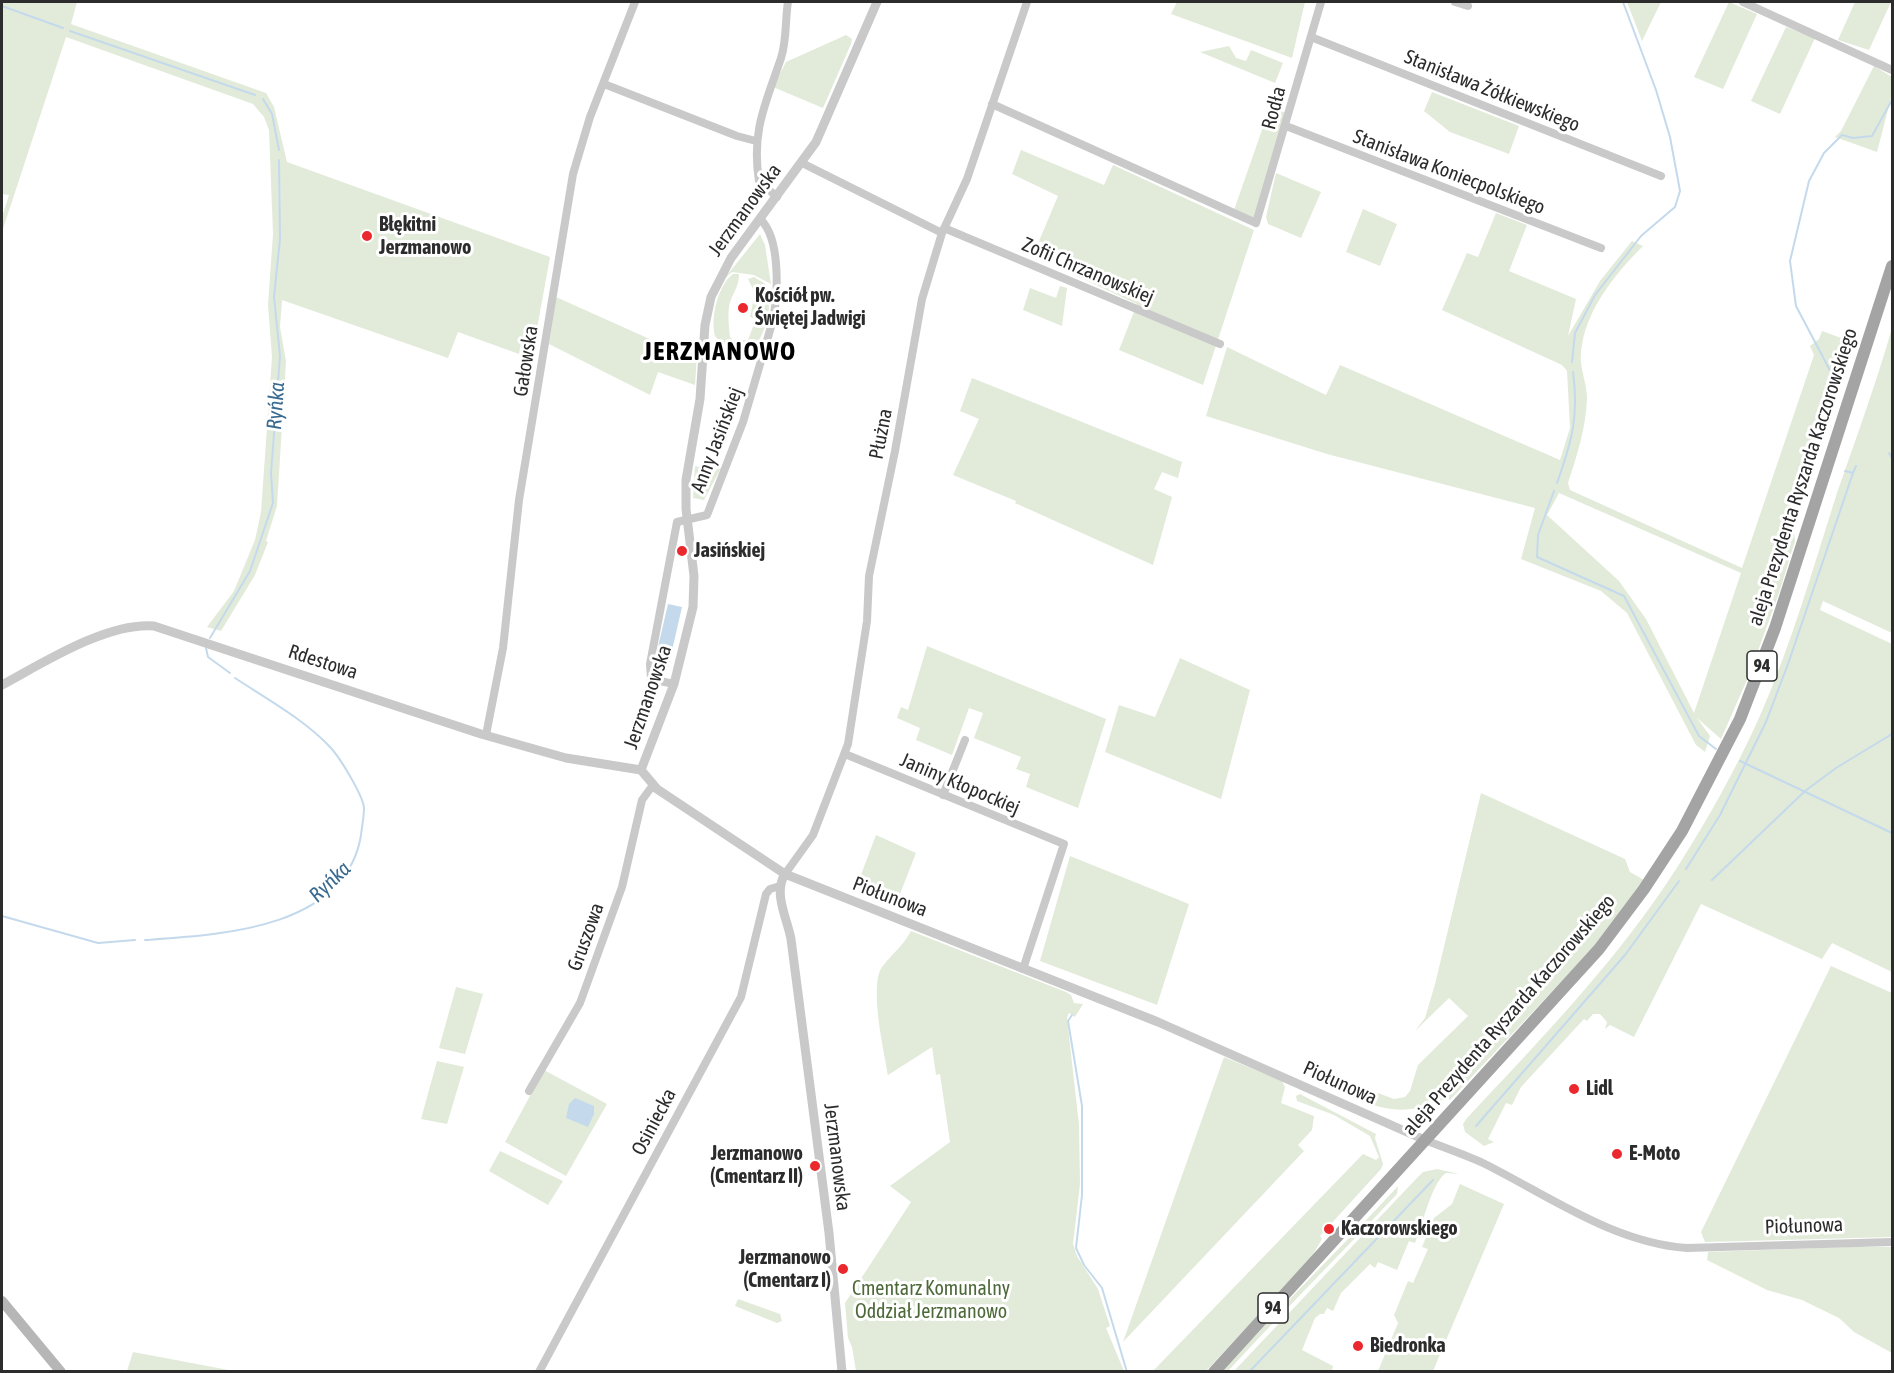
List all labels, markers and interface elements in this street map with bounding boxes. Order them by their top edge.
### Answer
street label: Stanisława Żółkiewskiego [1401,45,1583,137]
street label: Rodła [1257,84,1291,132]
street label: Stanisława Koniecpolskiego [1350,124,1548,220]
street label: Jerzmanowska [703,159,787,261]
place label: Błękitni Jerzmanowo [379,213,471,260]
marker: Błękitni Jerzmanowo [360,229,374,243]
street label: Zofii Chrzanowskiej [1018,232,1158,310]
place label: Kościół pw. Świętej Jadwigi [755,284,866,331]
marker: Kościół pw. Świętej Jadwigi [736,301,750,315]
street label: Gałowska [509,324,543,398]
street label: aleja Prezydenta Ryszarda Kaczorowskiego [1743,325,1863,629]
district label: JERZMANOWO [643,336,797,368]
water label: Ryńka [262,381,290,431]
street label: Anny Jasińskiej [686,384,748,496]
street label: Płużna [864,407,898,461]
place label: Jasińskiej [694,539,765,563]
marker: Jasińskiej [675,544,689,558]
street label: Rdestowa [285,640,361,684]
street label: Jerzmanowska [619,642,677,752]
road number: 94 [1747,651,1777,681]
street label: Janiny Kłopockiej [897,748,1023,820]
water label: Ryńka [304,856,356,908]
street label: Piołunowa [849,872,931,922]
street label: aleja Prezydenta Ryszarda Kaczorowskiego [1398,890,1620,1140]
street label: Gruszowa [563,900,609,974]
street label: Piołunowa [1299,1056,1381,1110]
place label: Lidl [1586,1077,1613,1101]
marker: Lidl [1567,1082,1581,1096]
street label: Osiniecka [626,1085,682,1159]
street label: Jerzmanowska [818,1102,856,1212]
place label: Jerzmanowo (Cmentarz II) [710,1142,803,1189]
place label: E-Moto [1629,1142,1680,1166]
marker: E-Moto [1610,1147,1624,1161]
marker: Jerzmanowo (Cmentarz II) [808,1159,822,1173]
street label: Piołunowa [1764,1213,1844,1239]
place label: Kaczorowskiego [1341,1217,1458,1241]
marker: Kaczorowskiego [1322,1222,1336,1236]
place label: Jerzmanowo (Cmentarz I) [739,1246,831,1293]
marker: Jerzmanowo (Cmentarz I) [836,1262,850,1276]
park label: Cmentarz Komunalny Oddział Jerzmanowo [852,1277,1010,1324]
road number: 94 [1258,1293,1288,1323]
place label: Biedronka [1370,1334,1446,1358]
marker: Biedronka [1351,1339,1365,1353]

